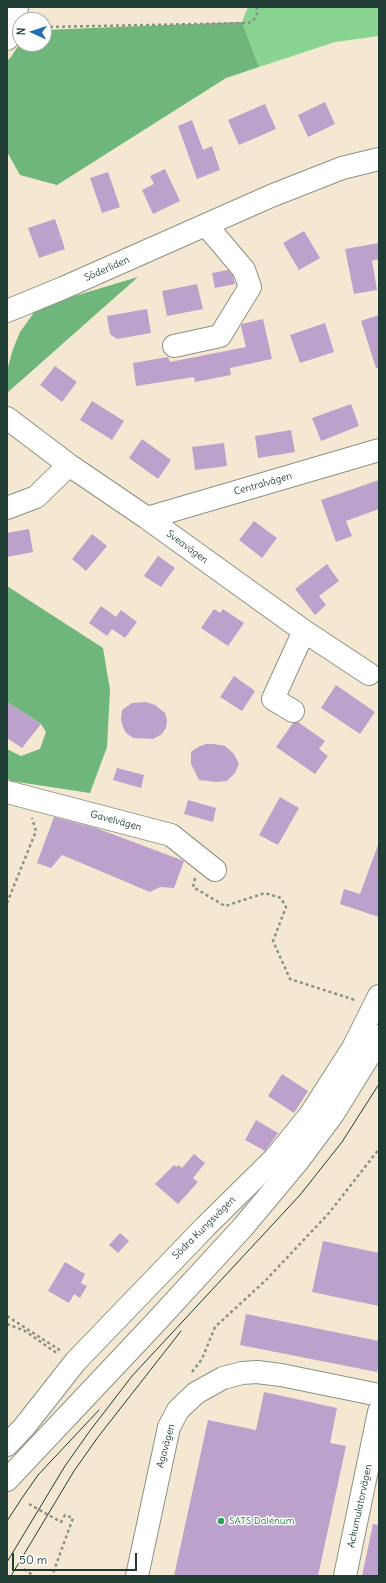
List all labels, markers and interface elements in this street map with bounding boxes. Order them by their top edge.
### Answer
north arrow [12,12,52,52]
text: N [14,27,28,36]
street label: Söderliden [83,254,131,284]
street label: Centralvägen [233,470,293,498]
street label: Sveavägen [164,528,210,566]
street label: Gavelvägen [89,808,143,834]
street label: Södra Kungsvägen [170,1194,238,1262]
street label: Agavägen [154,1423,178,1469]
street label: Ackumulatorvägen [345,1463,375,1549]
place label: SATS Dalénum [229,1515,294,1527]
marker: SATS Dalénum [216,1516,226,1526]
scale bar [14,1545,139,1571]
text: 50 m [19,1552,47,1567]

